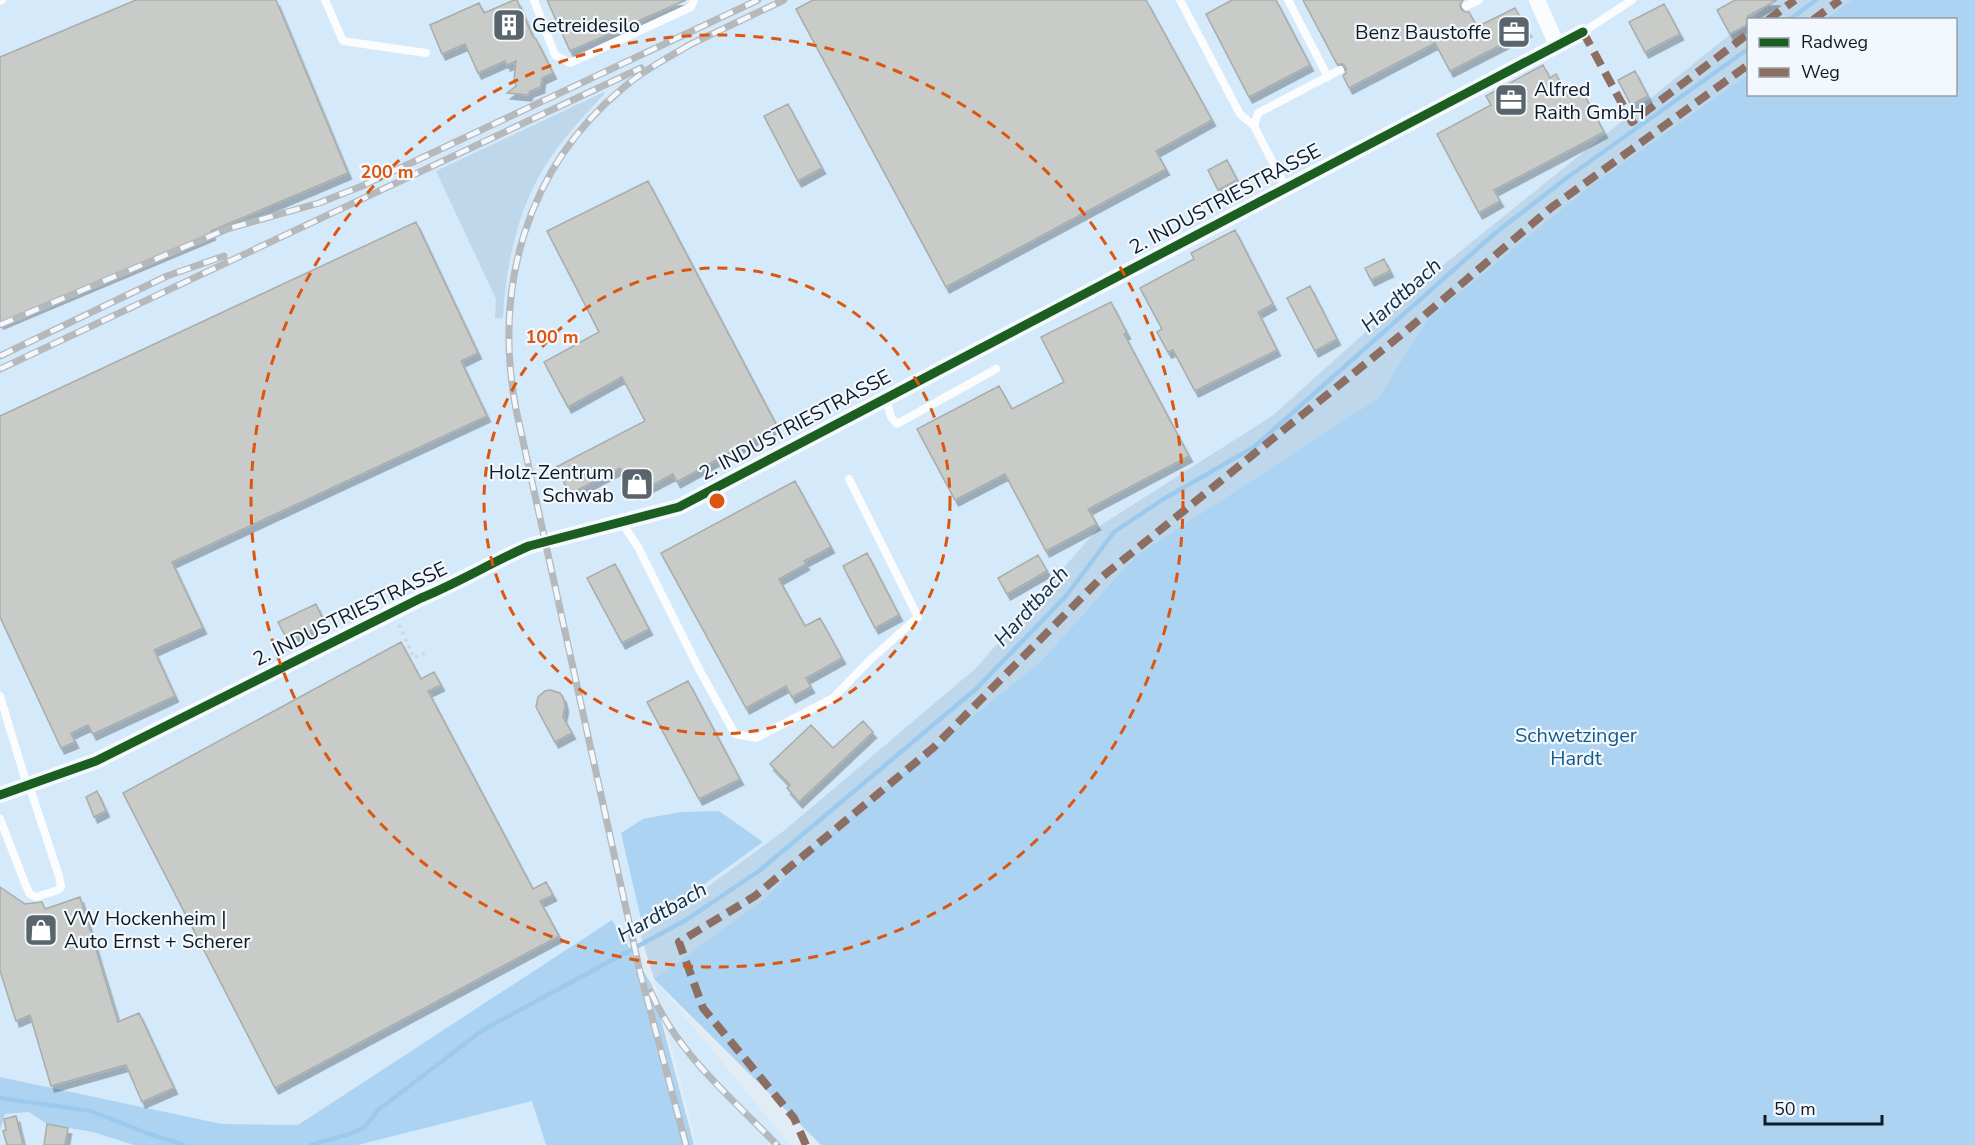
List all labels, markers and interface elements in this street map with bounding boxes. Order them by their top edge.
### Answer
building icon: Getreidesilo [491,7,527,43]
place label: Getreidesilo [532,12,640,39]
office icon: Benz Baustoffe [1496,14,1532,50]
legend [1747,18,1957,96]
place label: Benz Baustoffe [1355,19,1491,46]
text: Radweg [1801,30,1868,54]
text: Weg [1801,60,1840,84]
place label: Alfred Raith GmbH [1534,76,1645,126]
office icon: Alfred Raith GmbH [1493,82,1529,118]
street label: 2. INDUSTRIESTRASSE [1125,137,1325,261]
text: 200 m [360,160,414,184]
water label: Hardtbach [1355,251,1447,339]
text: 100 m [525,325,579,349]
street label: 2. INDUSTRIESTRASSE [695,363,895,487]
place label: Holz-Zentrum Schwab [489,459,614,509]
shop icon: Holz-Zentrum Schwab [619,466,655,502]
centre of rings [707,491,727,511]
street label: 2. INDUSTRIESTRASSE [248,555,452,673]
water label: Hardtbach [987,560,1075,652]
park label: Schwetzinger Hardt [1515,722,1637,772]
water label: Hardtbach [612,875,712,949]
place label: VW Hockenheim | Auto Ernst + Scherer [63,905,250,955]
shop icon: VW Hockenheim | Auto Ernst + Scherer [23,912,59,948]
scale bar [1765,1088,1882,1126]
text: 50 m [1774,1097,1816,1121]

